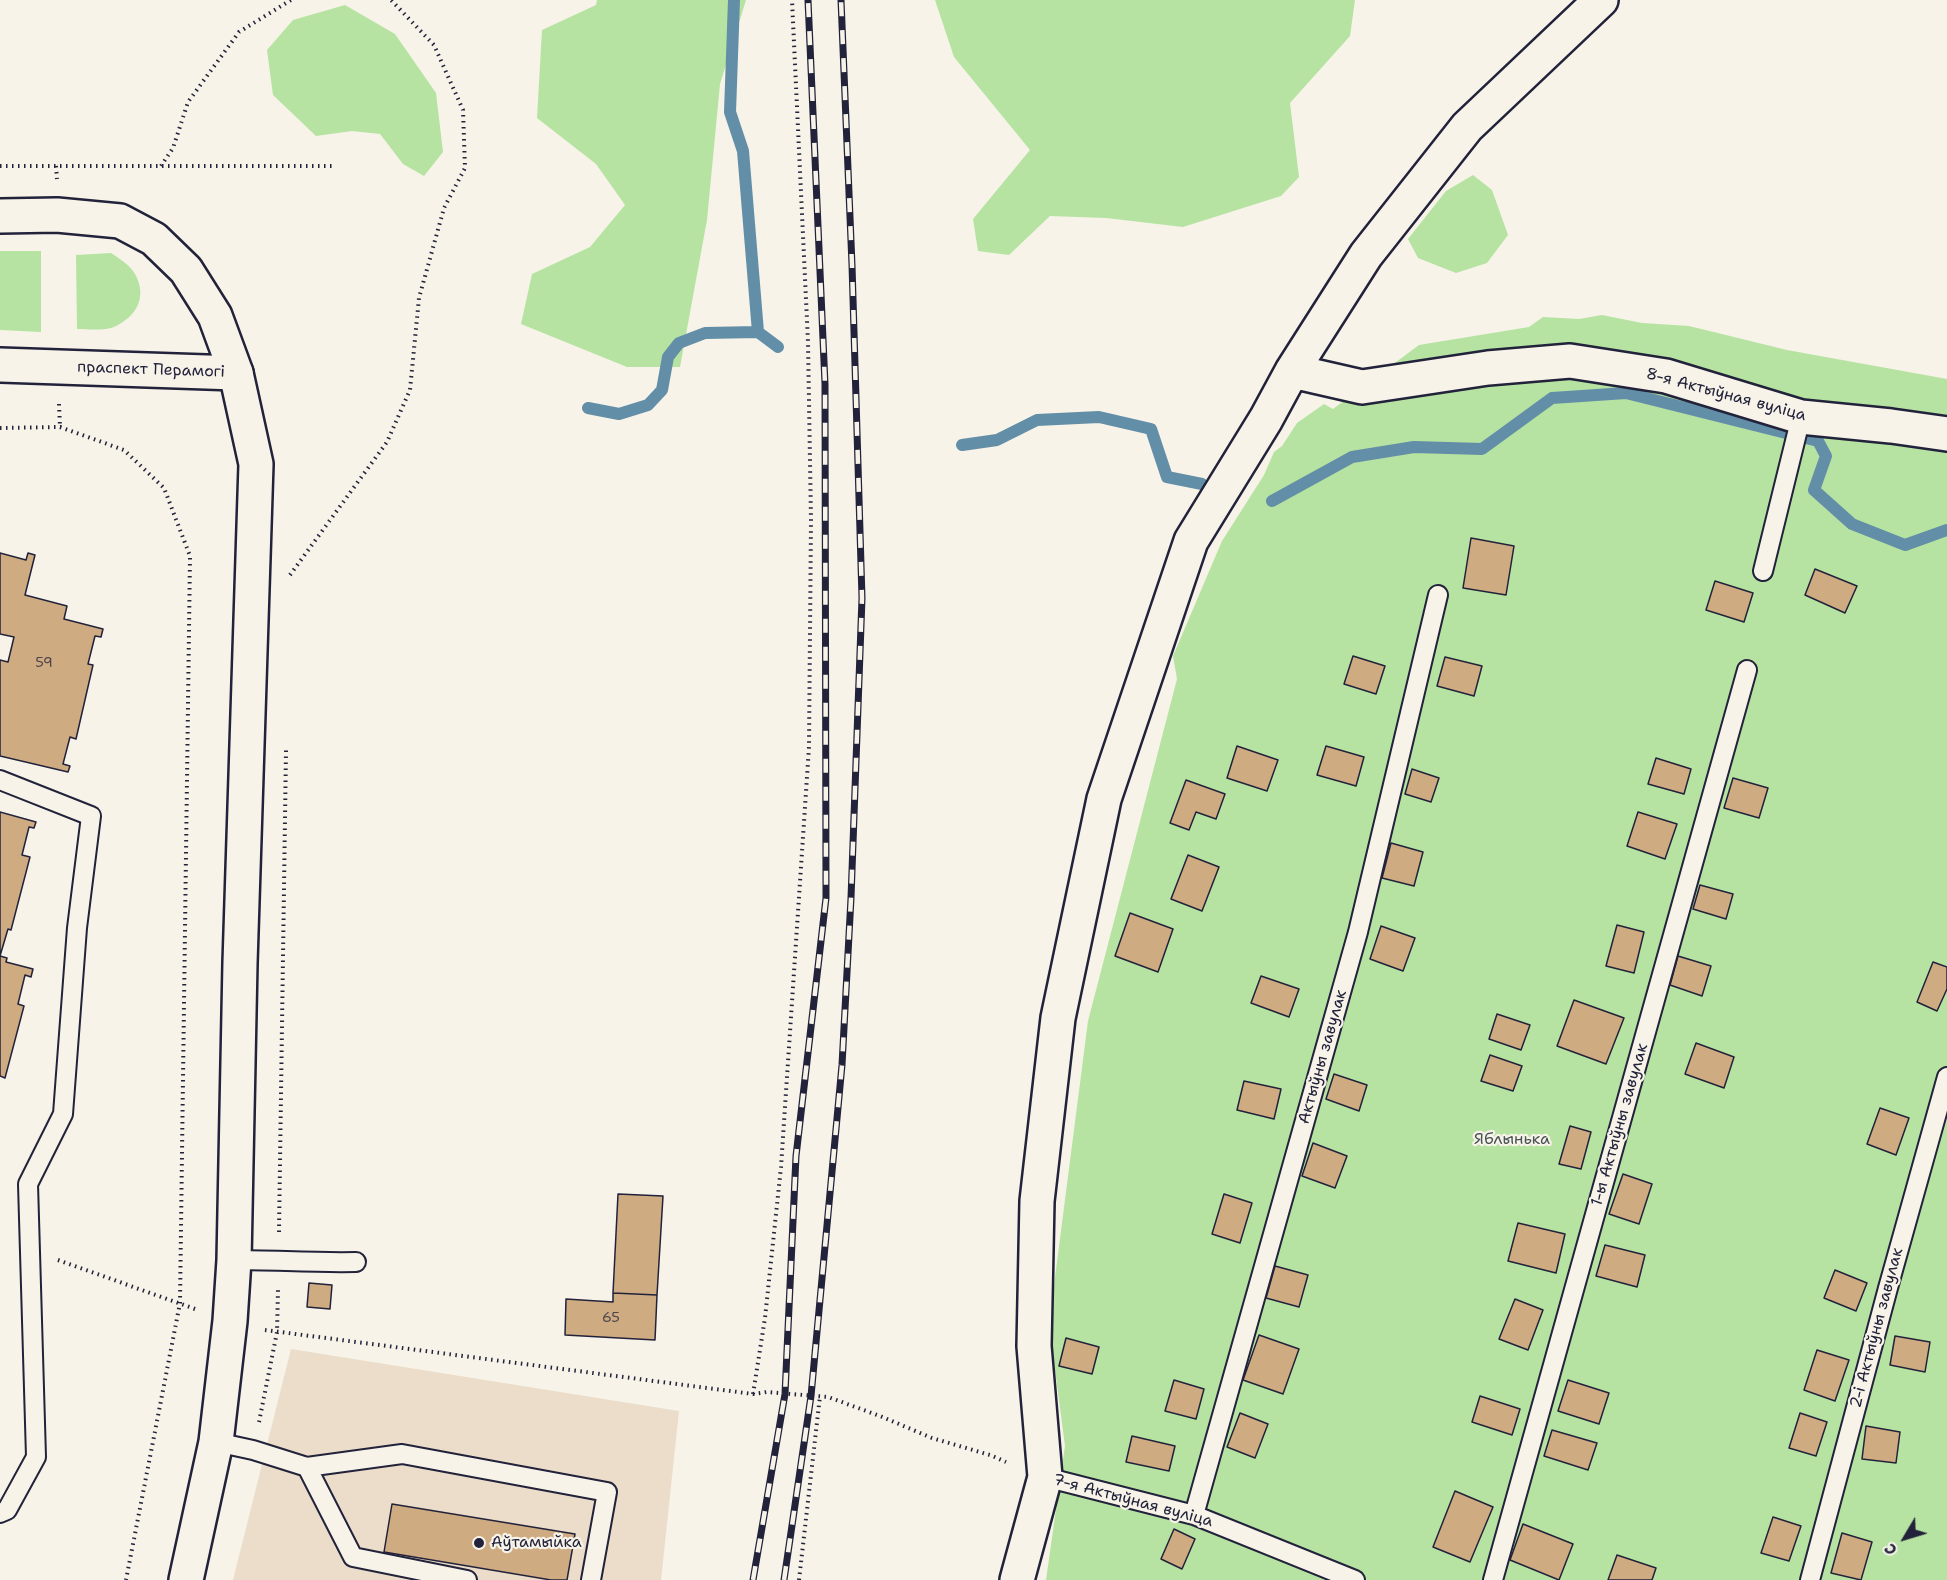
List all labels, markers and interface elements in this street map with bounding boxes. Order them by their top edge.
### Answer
street label: праспект Перамогі [77,358,225,382]
street label: 8-я Актыўная вуліца [1644,364,1808,426]
house number: 59 [35,655,53,671]
street label: Актыўны завулак [1295,988,1351,1126]
street label: 1-ы Актыўны завулак [1588,1041,1652,1209]
park label: Яблынька [1474,1130,1550,1150]
street label: 2-і Актыўны завулак [1846,1246,1908,1410]
house number: 65 [602,1310,620,1326]
street label: 7-я Актыўная вуліца [1051,1470,1215,1532]
north arrow [1875,1508,1935,1568]
place label: Аўтамыйка [491,1533,582,1553]
marker: Аўтамыйка [472,1536,486,1550]
text: С [1879,1539,1902,1560]

